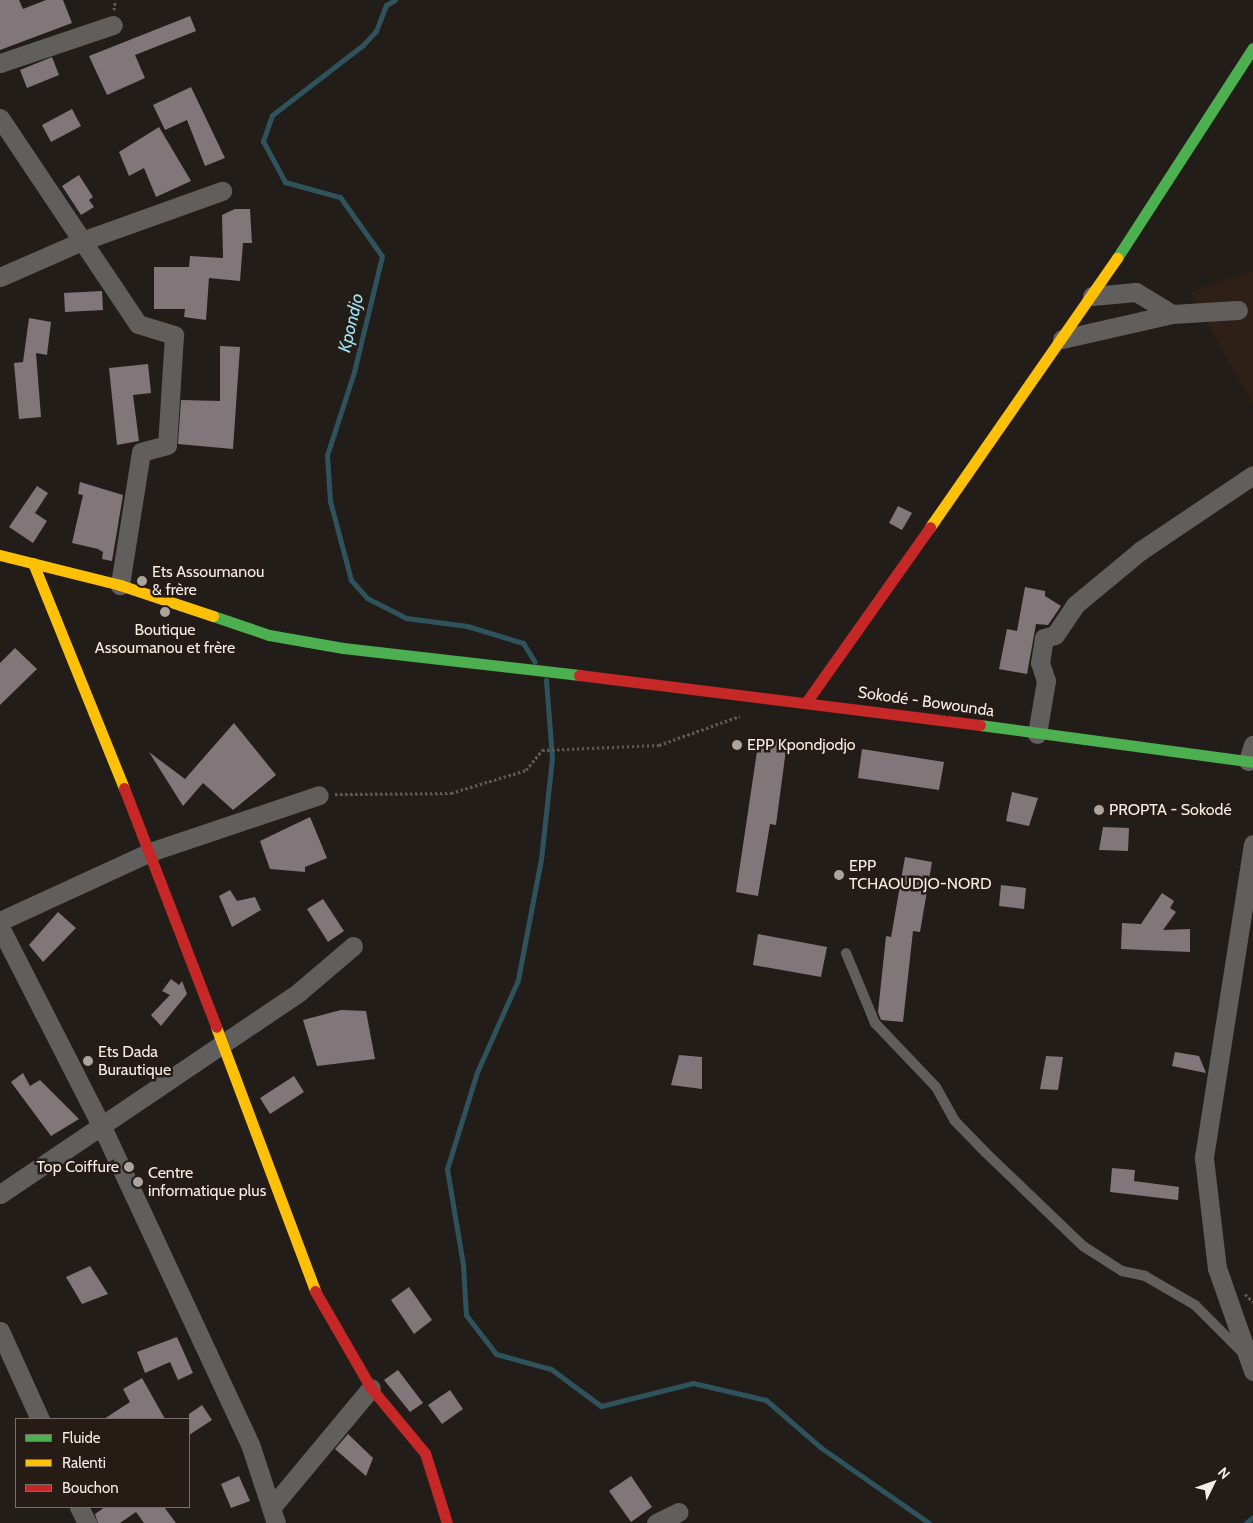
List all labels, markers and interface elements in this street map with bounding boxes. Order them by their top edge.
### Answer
water label: Kpondjo [334,291,368,355]
place label: Ets Assoumanou & frère [152,562,264,600]
marker: Ets Assoumanou & frère [136,575,148,587]
marker: Boutique Assoumanou et frère [159,606,171,618]
place label: Boutique Assoumanou et frère [95,620,235,658]
street label: Sokodé - Bowounda [857,683,995,721]
place label: EPP Kpondjodjo [747,735,856,755]
marker: EPP Kpondjodjo [731,739,743,751]
place label: PROPTA - Sokodé [1109,800,1232,820]
marker: PROPTA - Sokodé [1093,804,1105,816]
place label: EPP TCHAOUDJO-NORD [849,856,992,894]
marker: EPP TCHAOUDJO-NORD [833,869,845,881]
place label: Ets Dada Burautique [98,1042,171,1080]
marker: Ets Dada Burautique [82,1055,94,1067]
place label: Top Coiffure [37,1157,119,1177]
marker: Top Coiffure [123,1161,135,1173]
place label: Centre informatique plus [148,1163,266,1201]
marker: Centre informatique plus [132,1176,144,1188]
legend [15,1418,190,1508]
text: Fluide [62,1429,100,1447]
text: Ralenti [62,1454,106,1472]
north arrow [1188,1458,1238,1508]
text: N [1214,1463,1234,1483]
text: Bouchon [62,1479,119,1497]

